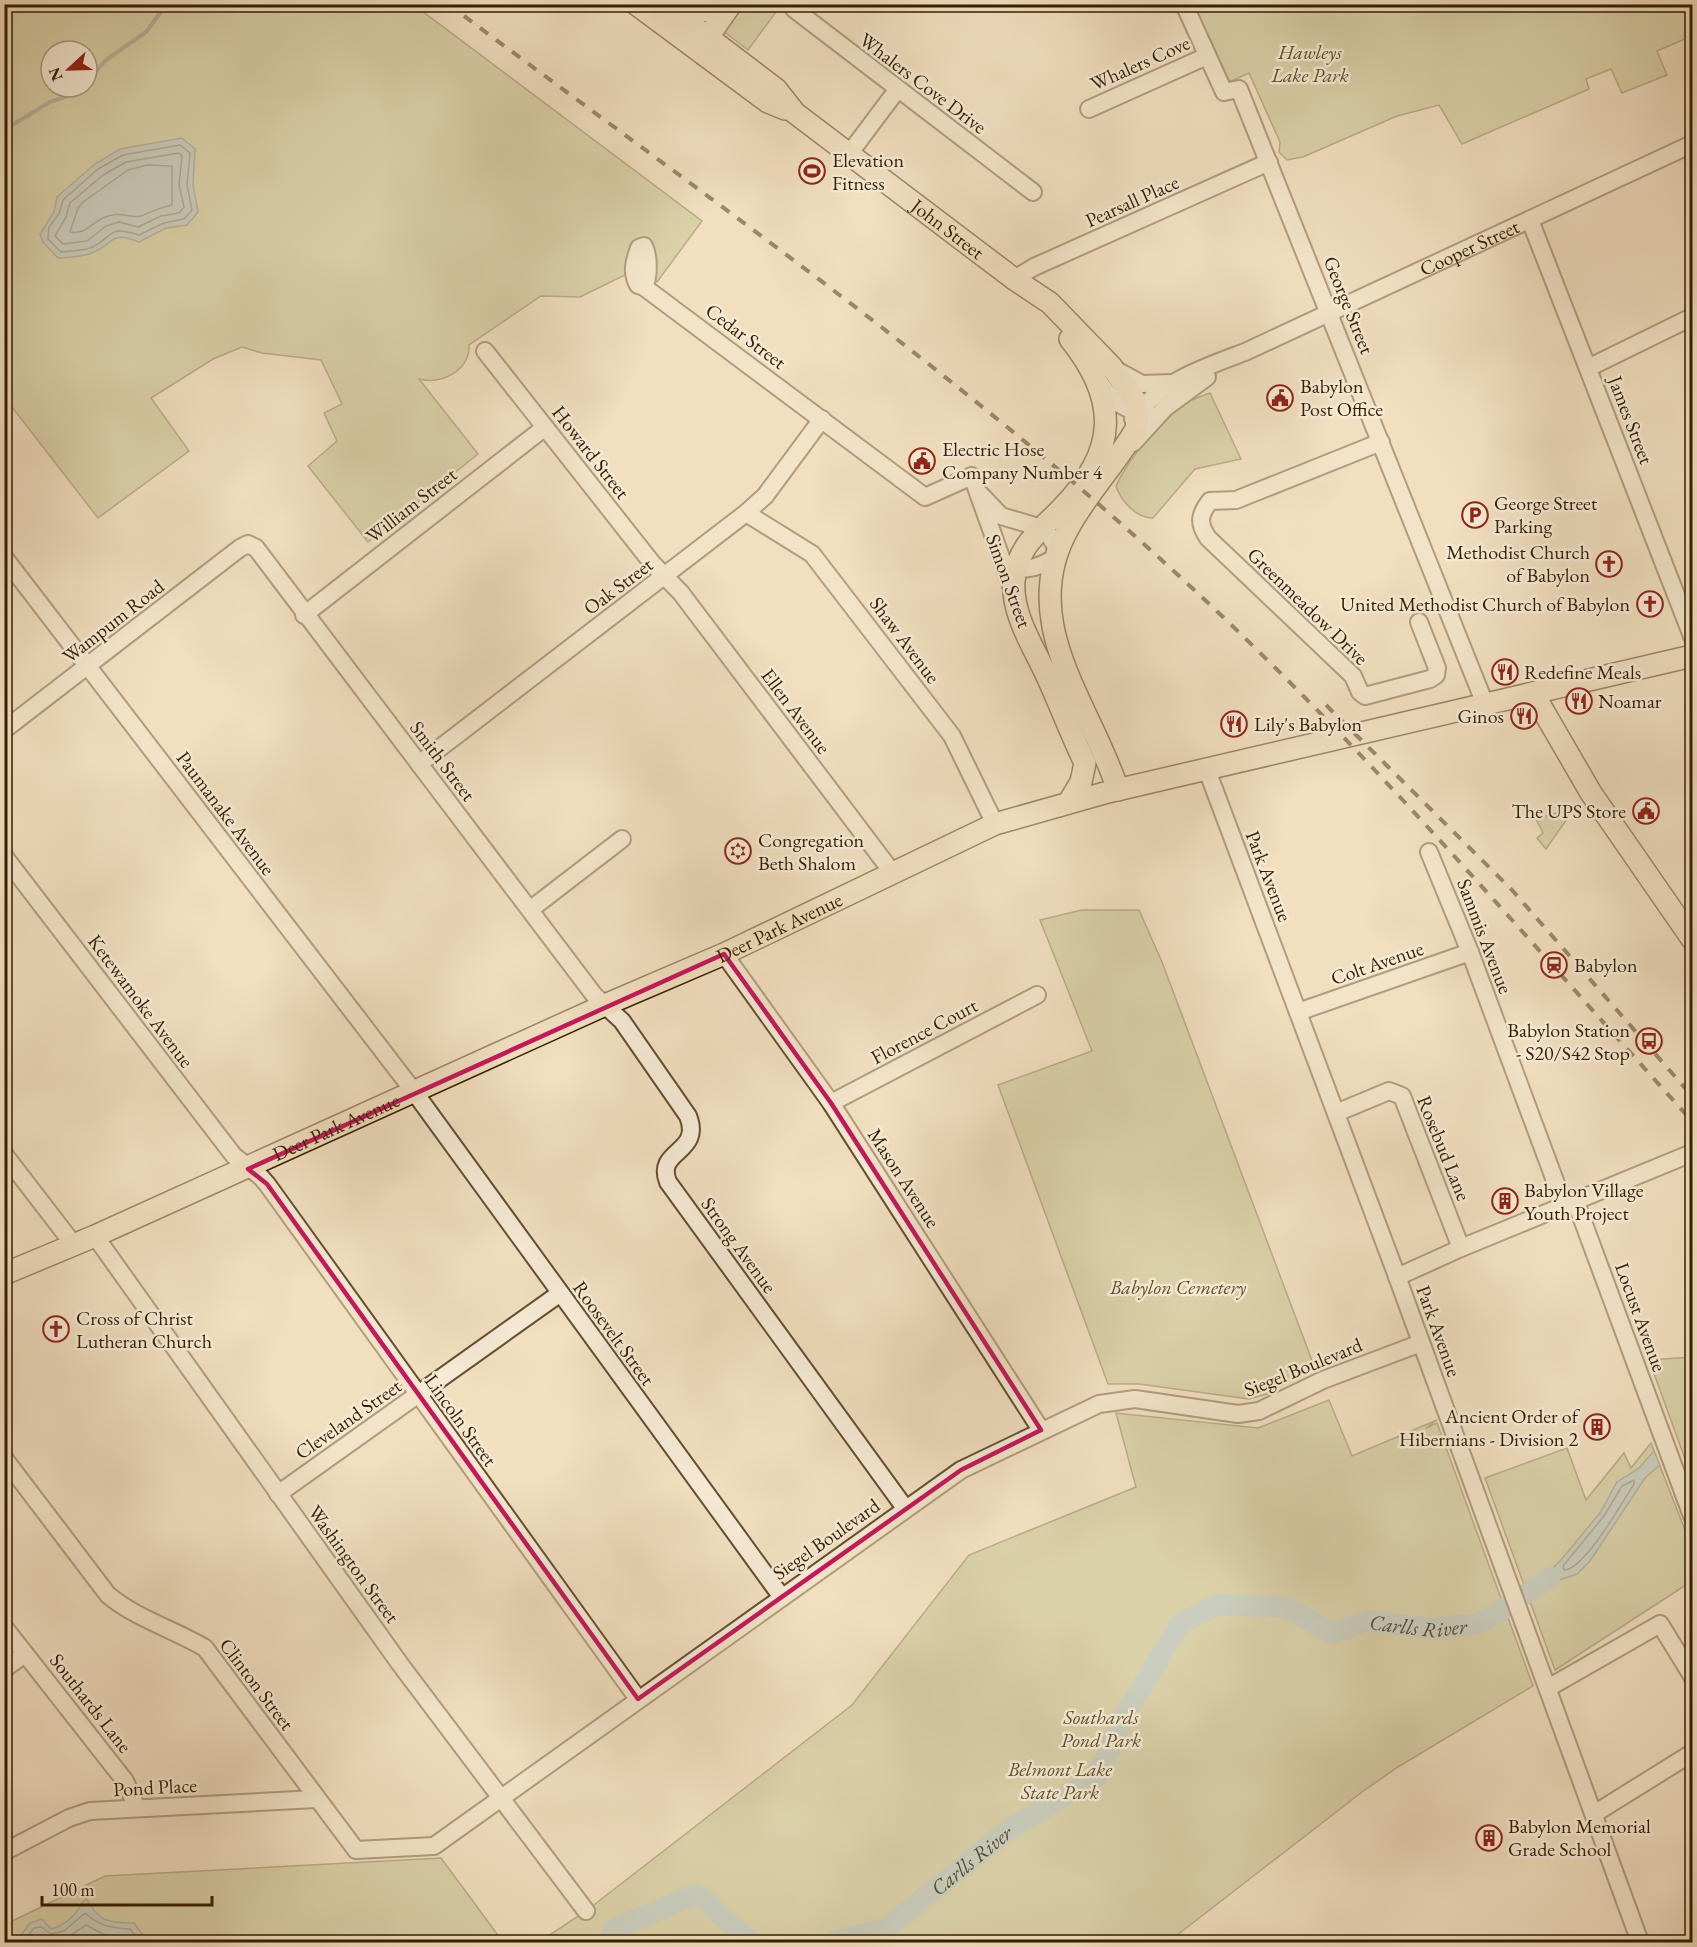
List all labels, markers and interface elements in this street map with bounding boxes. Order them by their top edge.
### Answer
street label: Whalers Cove Drive [854,27,992,140]
street label: Whalers Cove [1086,29,1194,96]
north arrow [39,39,99,99]
park label: Hawleys Lake Park [1270,39,1349,88]
text: N [43,64,68,84]
place label: Elevation Fitness [832,147,904,196]
sports icon: Elevation Fitness [797,156,827,186]
street label: Pearsall Place [1081,169,1183,233]
street label: John Street [904,192,990,265]
street label: Cooper Street [1415,213,1524,282]
street label: George Street [1318,252,1381,358]
street label: Cedar Street [700,297,792,375]
street label: James Street [1602,370,1660,469]
place label: Babylon Post Office [1300,373,1383,422]
public building icon: Babylon Post Office [1265,383,1295,413]
street label: Howard Street [546,400,636,505]
place label: Electric Hose Company Number 4 [942,436,1103,485]
public building icon: Electric Hose Company Number 4 [907,446,937,476]
street label: William Street [360,461,462,549]
place label: George Street Parking [1494,490,1598,539]
parking icon: George Street Parking [1460,500,1490,530]
street label: Simon Street [980,530,1038,632]
place label: Methodist Church of Babylon [1446,539,1590,588]
street label: Greenmeadow Drive [1242,542,1374,671]
church icon: Methodist Church of Babylon [1594,549,1624,579]
street label: Oak Street [578,551,659,621]
street label: Wampum Road [57,573,170,669]
church icon: United Methodist Church of Babylon [1635,589,1665,619]
street label: Shaw Avenue [864,591,946,689]
place label: United Methodist Church of Babylon [1340,591,1630,617]
restaurant icon: Redefine Meals [1490,657,1520,687]
place label: Redefine Meals [1524,659,1641,685]
street label: Ellen Avenue [755,663,837,759]
restaurant icon: Noamar [1564,686,1594,716]
place label: Noamar [1598,688,1662,714]
restaurant icon: Ginos [1509,701,1539,731]
place label: Ginos [1458,703,1504,729]
restaurant icon: Lily's Babylon [1219,709,1249,739]
place label: Lily's Babylon [1254,711,1363,737]
street label: Smith Street [404,716,482,807]
street label: Paumanake Avenue [171,746,281,881]
public building icon: The UPS Store [1631,796,1661,826]
place label: The UPS Store [1511,798,1626,824]
place label: Congregation Beth Shalom [758,827,865,876]
street label: Park Avenue [1240,827,1298,925]
synagogue icon: Congregation Beth Shalom [723,836,753,866]
street label: Sammis Avenue [1451,875,1519,997]
street label: Deer Park Avenue [712,886,846,969]
street label: Ketewamoke Avenue [82,929,200,1073]
street label: Colt Avenue [1327,935,1427,991]
station icon: Babylon [1539,950,1569,980]
place label: Babylon [1574,952,1638,978]
street label: Florence Court [866,992,982,1070]
place label: Babylon Station - S20/S42 Stop [1507,1017,1630,1066]
bus stop icon: Babylon Station - S20/S42 Stop [1634,1026,1664,1056]
street label: Deer Park Avenue [268,1087,404,1167]
street label: Rosebud Lane [1411,1091,1477,1205]
street label: Mason Avenue [862,1123,946,1233]
place label: Babylon Village Youth Project [1524,1177,1644,1226]
building icon: Babylon Village Youth Project [1490,1186,1520,1216]
street label: Strong Avenue [695,1192,783,1298]
street label: Locust Avenue [1609,1259,1673,1375]
park label: Babylon Cemetery [1109,1274,1246,1300]
street label: Roosevelt Street [567,1275,661,1391]
street label: Park Avenue [1410,1282,1468,1380]
place label: Cross of Christ Lutheran Church [76,1305,212,1354]
church icon: Cross of Christ Lutheran Church [41,1314,71,1344]
street label: Siegel Boulevard [1240,1331,1367,1403]
street label: Lincoln Street [419,1369,504,1472]
street label: Cleveland Street [290,1372,407,1465]
place label: Ancient Order of Hibernians - Division 2 [1399,1403,1581,1452]
building icon: Ancient Order of Hibernians - Division 2 [1582,1412,1612,1442]
street label: Siegel Boulevard [767,1492,886,1586]
street label: Washington Street [302,1500,406,1629]
water label: Carlls River [1368,1608,1469,1643]
street label: Clinton Street [214,1633,301,1736]
street label: Southards Lane [44,1648,138,1758]
park label: Southards Pond Park [1061,1704,1141,1753]
park label: Belmont Lake State Park [1007,1756,1112,1805]
street label: Pond Place [112,1772,198,1802]
place label: Babylon Memorial Grade School [1508,1813,1651,1862]
water label: Carlls River [925,1818,1017,1901]
building icon: Babylon Memorial Grade School [1474,1823,1504,1853]
scale bar [42,1869,212,1907]
text: 100 m [51,1878,95,1901]

